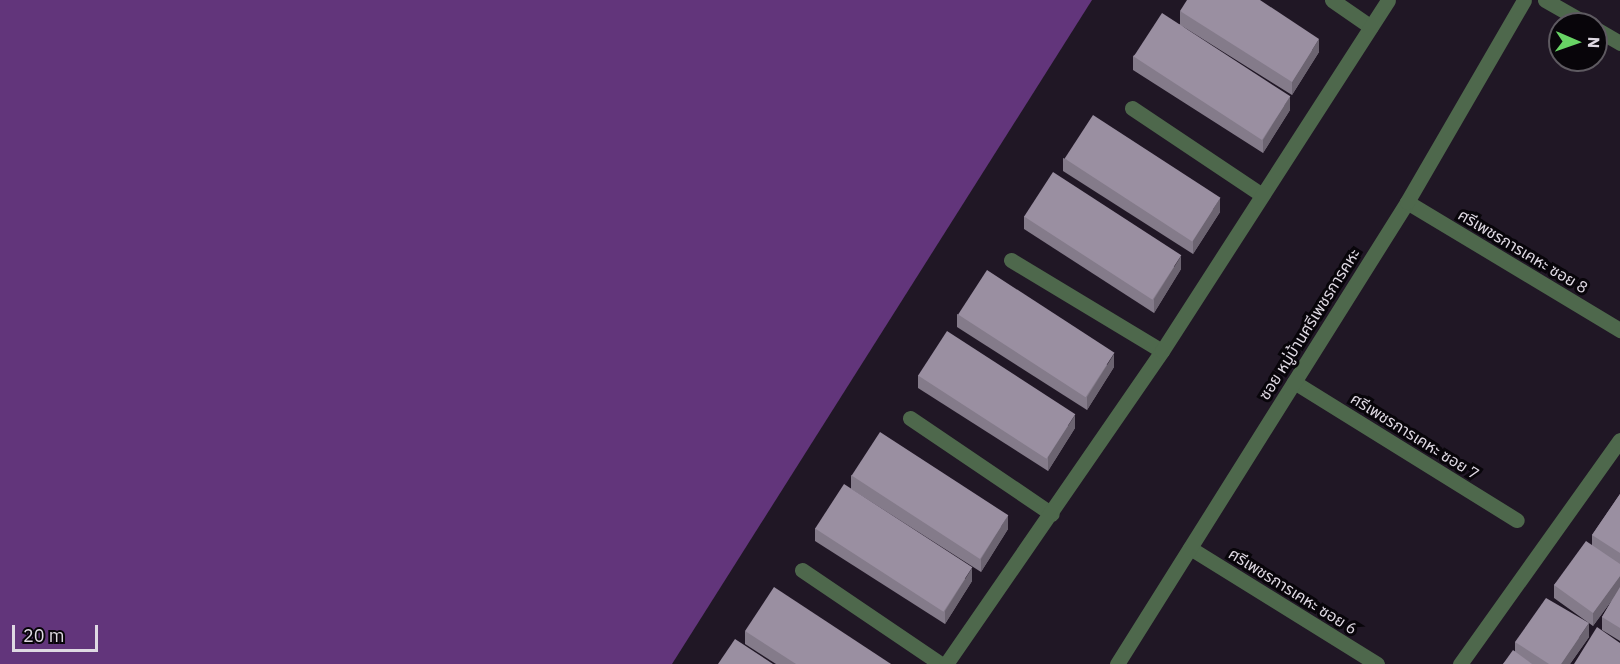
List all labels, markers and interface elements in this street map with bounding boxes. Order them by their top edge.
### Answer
north arrow [1548,12,1608,72]
text: N [1584,36,1604,49]
street label: ศรีเพชรการเคหะ ซอย 8 [1455,205,1591,297]
street label: ซอย หมู่บ้านศรีเพชรการคหะ [1254,245,1364,403]
street label: ศรีเพชรการเคหะ ซอย 7 [1347,389,1483,483]
street label: ศรีเพชรการเคหะ ซอย 6 [1225,544,1361,638]
scale bar [15,613,100,651]
text: 20 m [23,624,65,647]

